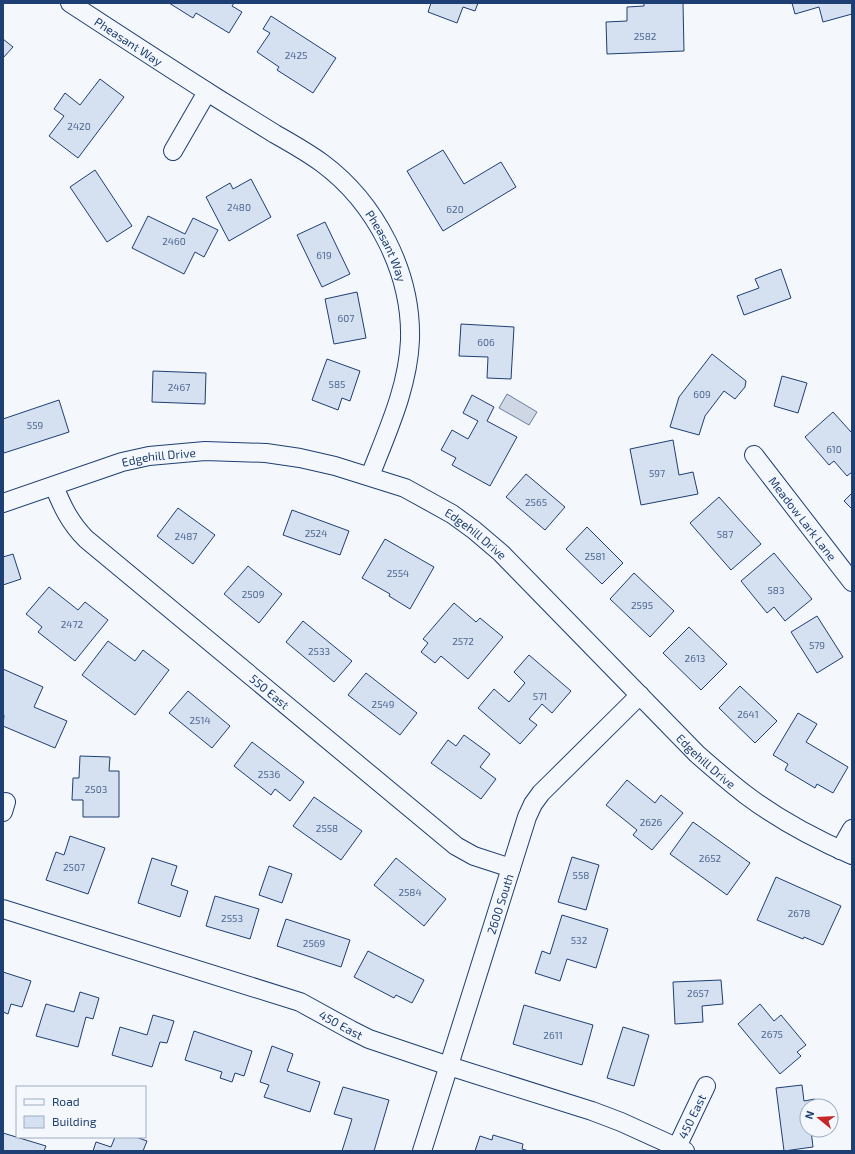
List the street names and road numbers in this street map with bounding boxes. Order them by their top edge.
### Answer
street label: Pheasant Way [92,14,166,69]
street label: Pheasant Way [363,207,409,284]
street label: Edgehill Drive [120,445,196,469]
street label: Meadow Lark Lane [766,474,840,563]
street label: Edgehill Drive [443,505,510,562]
street label: 550 East [247,671,292,712]
street label: Edgehill Drive [674,731,739,791]
street label: 2600 South [484,872,516,936]
street label: 450 East [317,1007,366,1042]
street label: 450 East [675,1091,708,1141]

